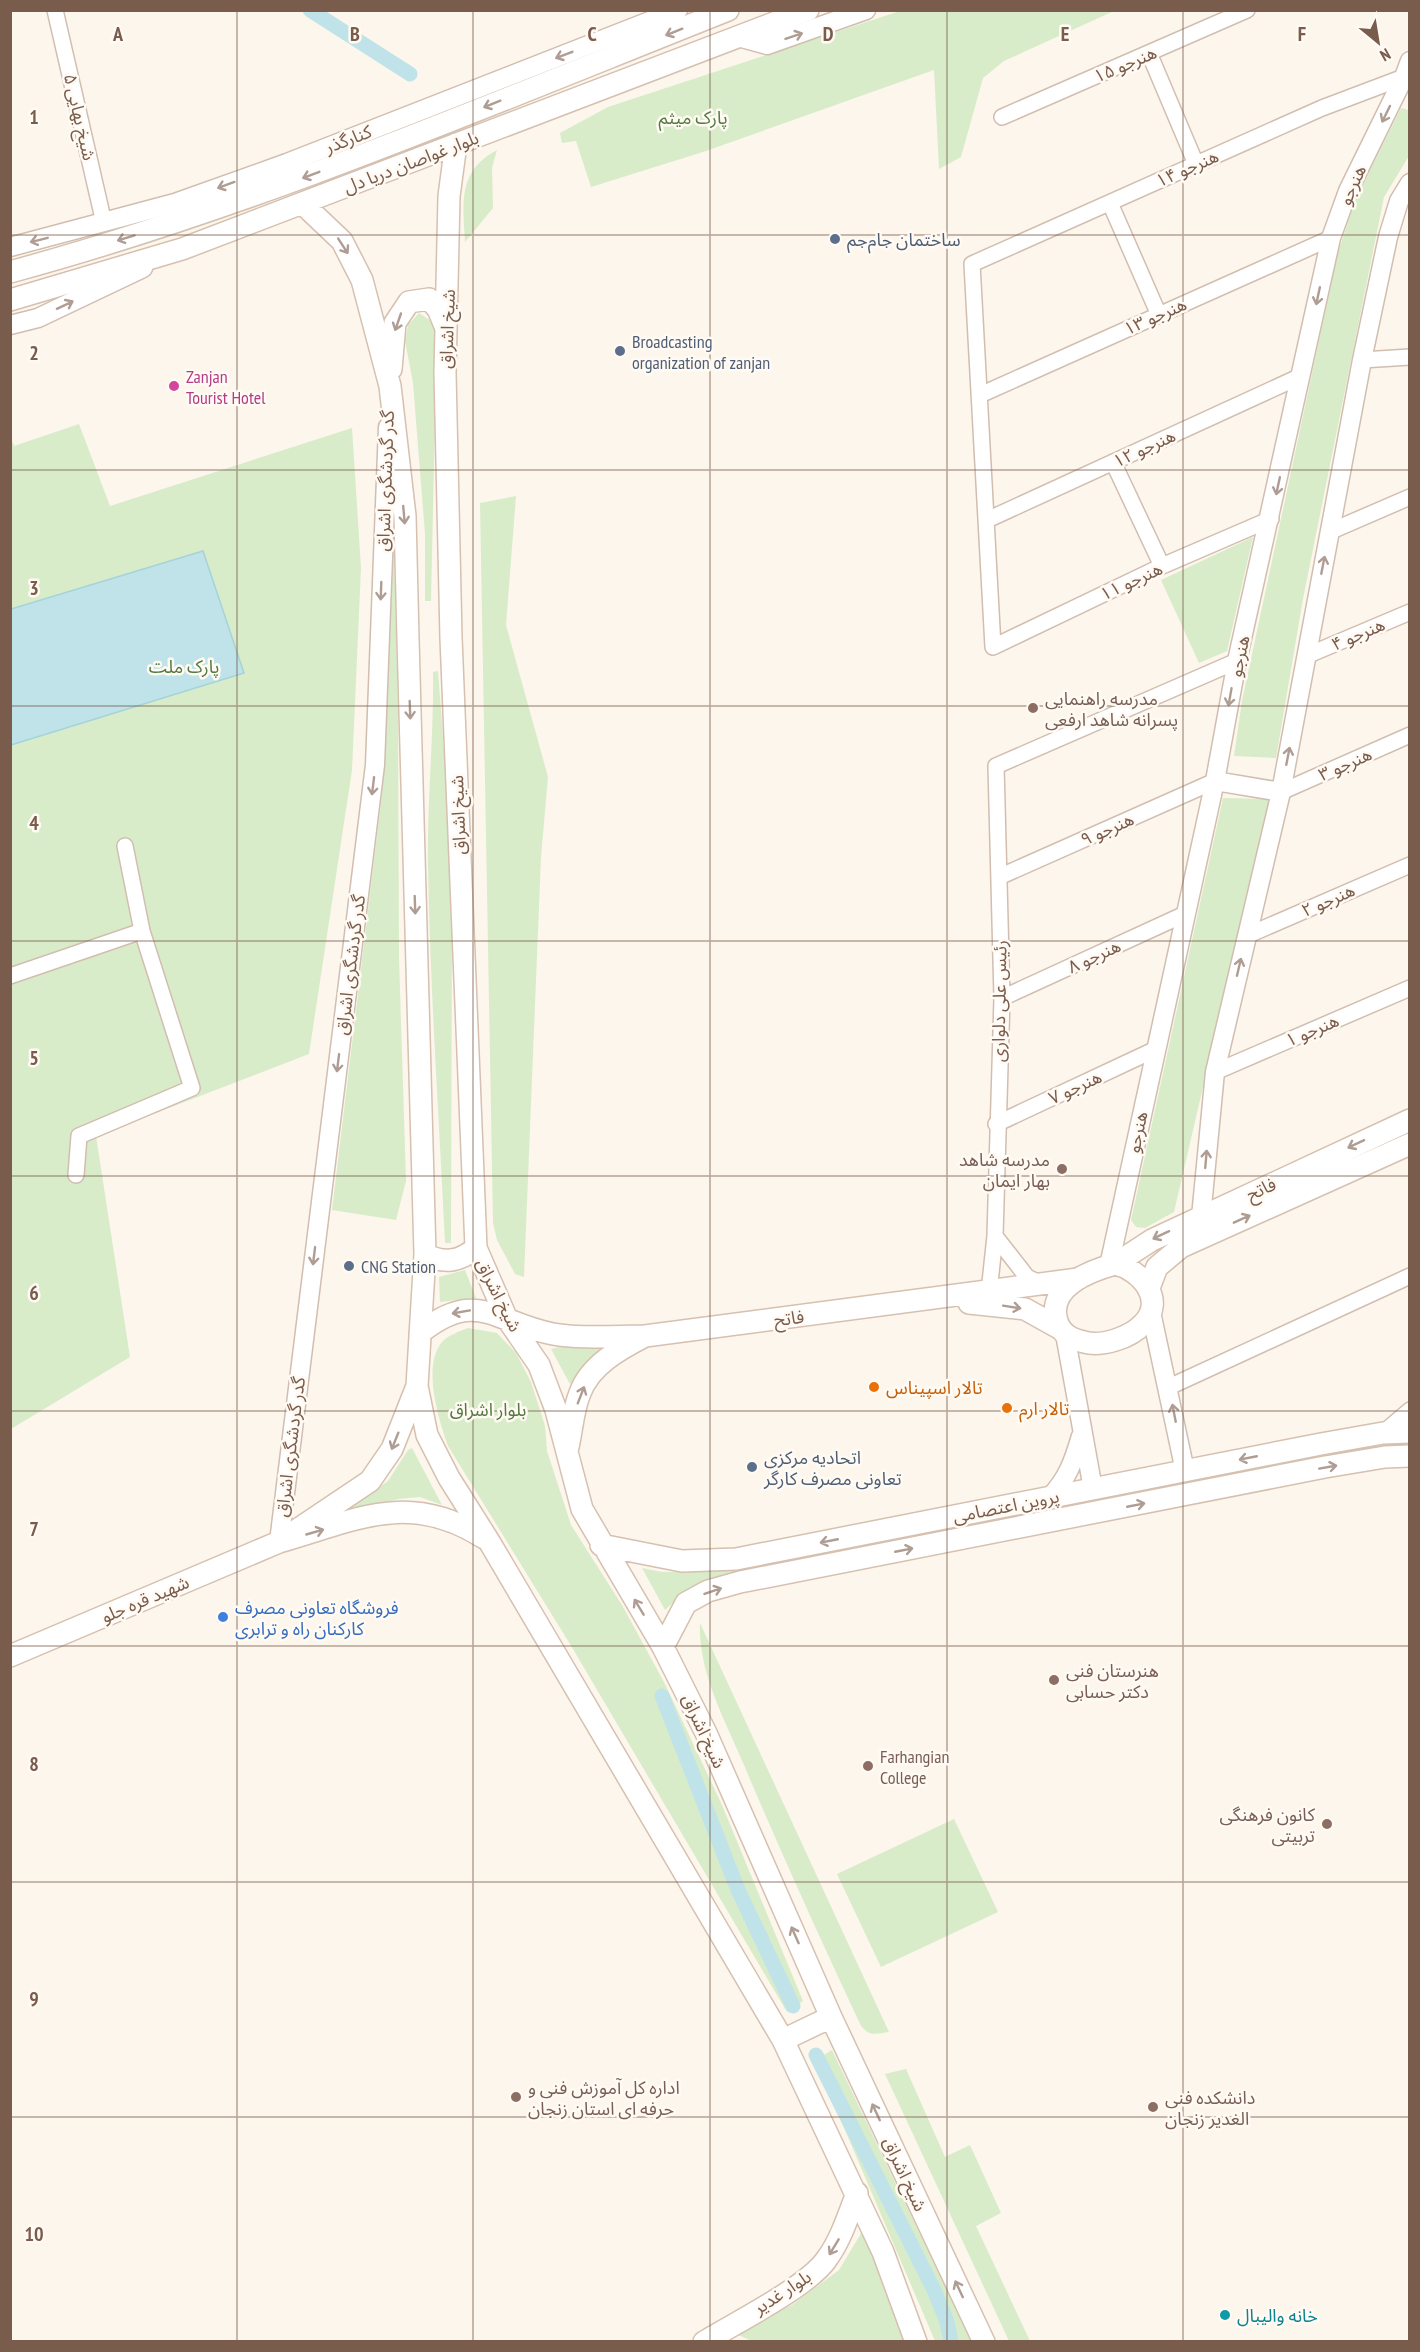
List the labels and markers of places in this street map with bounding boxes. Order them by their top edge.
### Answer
place label: ساختمان جام‌جم [847,228,961,254]
marker: ساختمان جام‌جم [828,232,842,246]
place label: Broadcasting organization of zanjan [632,330,770,374]
marker: Broadcasting organization of zanjan [613,344,627,358]
place label: Zanjan Tourist Hotel [186,365,266,409]
marker: Zanjan Tourist Hotel [167,379,181,393]
place label: مدرسه راهنمایی پسرانه شاهد ارفعی [1045,687,1178,731]
marker: مدرسه راهنمایی پسرانه شاهد ارفعی [1026,701,1040,715]
place label: مدرسه شاهد بهار ایمان [959,1148,1050,1192]
marker: مدرسه شاهد بهار ایمان [1055,1162,1069,1176]
place label: CNG Station [361,1255,436,1278]
marker: CNG Station [342,1259,356,1273]
place label: تالار اسپیناس [886,1376,983,1399]
marker: تالار اسپیناس [867,1380,881,1394]
place label: تالار ارم [1019,1397,1069,1423]
marker: تالار ارم [1000,1401,1014,1415]
place label: اتحادیه مرکزی تعاونی مصرف کارگر [763,1446,902,1490]
marker: اتحادیه مرکزی تعاونی مصرف کارگر [745,1460,759,1474]
place label: فروشگاه تعاونی مصرف کارکنان راه و ترابری [235,1596,399,1640]
marker: فروشگاه تعاونی مصرف کارکنان راه و ترابری [216,1610,230,1624]
place label: هنرستان فنی دکتر حسابی [1066,1659,1159,1703]
marker: هنرستان فنی دکتر حسابی [1047,1673,1061,1687]
place label: Farhangian College [880,1745,949,1789]
marker: Farhangian College [861,1759,875,1773]
place label: کانون فرهنگی تربیتی [1220,1803,1316,1847]
marker: کانون فرهنگی تربیتی [1320,1817,1334,1831]
place label: اداره کل آموزش فنی و حرفه ای استان زنجان [528,2076,680,2120]
place label: دانشکده فنی الغدیر زنجان [1165,2086,1255,2130]
marker: اداره کل آموزش فنی و حرفه ای استان زنجان [509,2090,523,2104]
marker: دانشکده فنی الغدیر زنجان [1146,2100,1160,2114]
place label: خانه والیبال [1237,2304,1318,2327]
marker: خانه والیبال [1218,2308,1232,2322]

